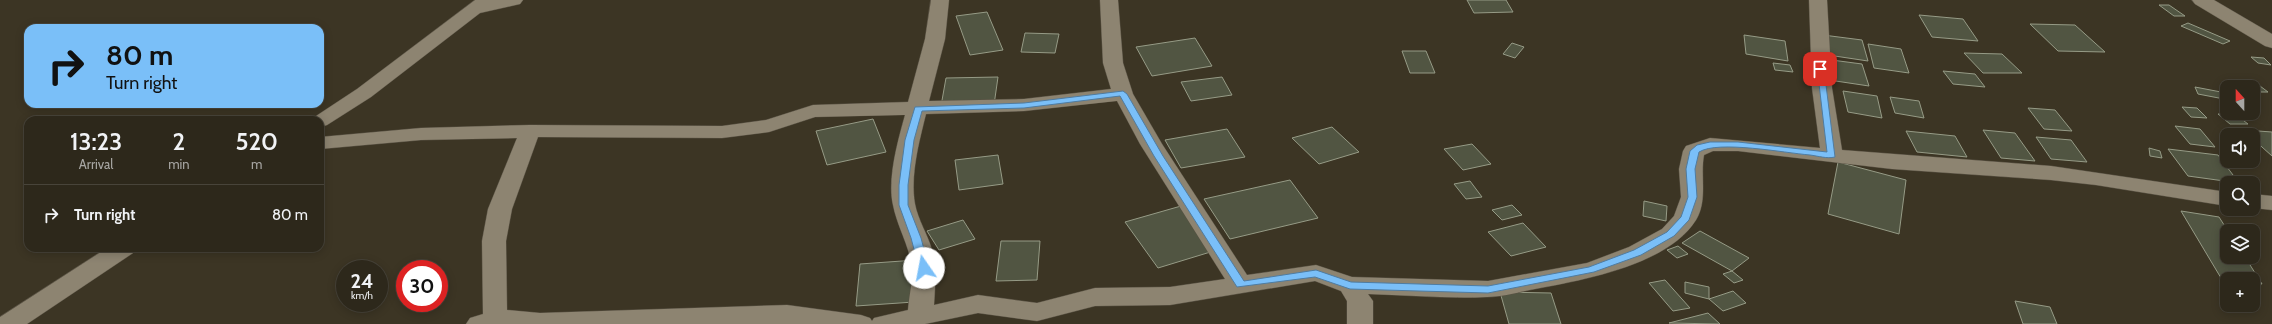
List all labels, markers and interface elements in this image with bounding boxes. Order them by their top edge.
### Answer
text: 80 m [106,38,173,72]
icon: right [40,40,92,92]
pin [1803,52,1837,86]
icon: arrive [1809,58,1831,80]
text: Turn right [106,72,177,94]
north arrow [2220,80,2260,120]
map controls [2220,80,2260,312]
text: 13:23 [70,127,122,156]
text: 2 [173,127,185,156]
text: 520 [236,127,278,156]
button: sound [2220,128,2260,168]
text: Arrival [79,156,113,172]
text: min [168,156,190,172]
text: m [251,156,262,172]
button: search [2220,176,2260,216]
icon: right [40,204,62,226]
text: Turn right [74,206,135,224]
text: 80 m [272,206,308,224]
button: layers [2220,224,2260,264]
position arrow [903,247,945,289]
speed limit sign: 30 [396,260,448,312]
text: 24 [351,269,374,293]
button: + [2220,272,2260,312]
text: km/h [351,289,373,302]

